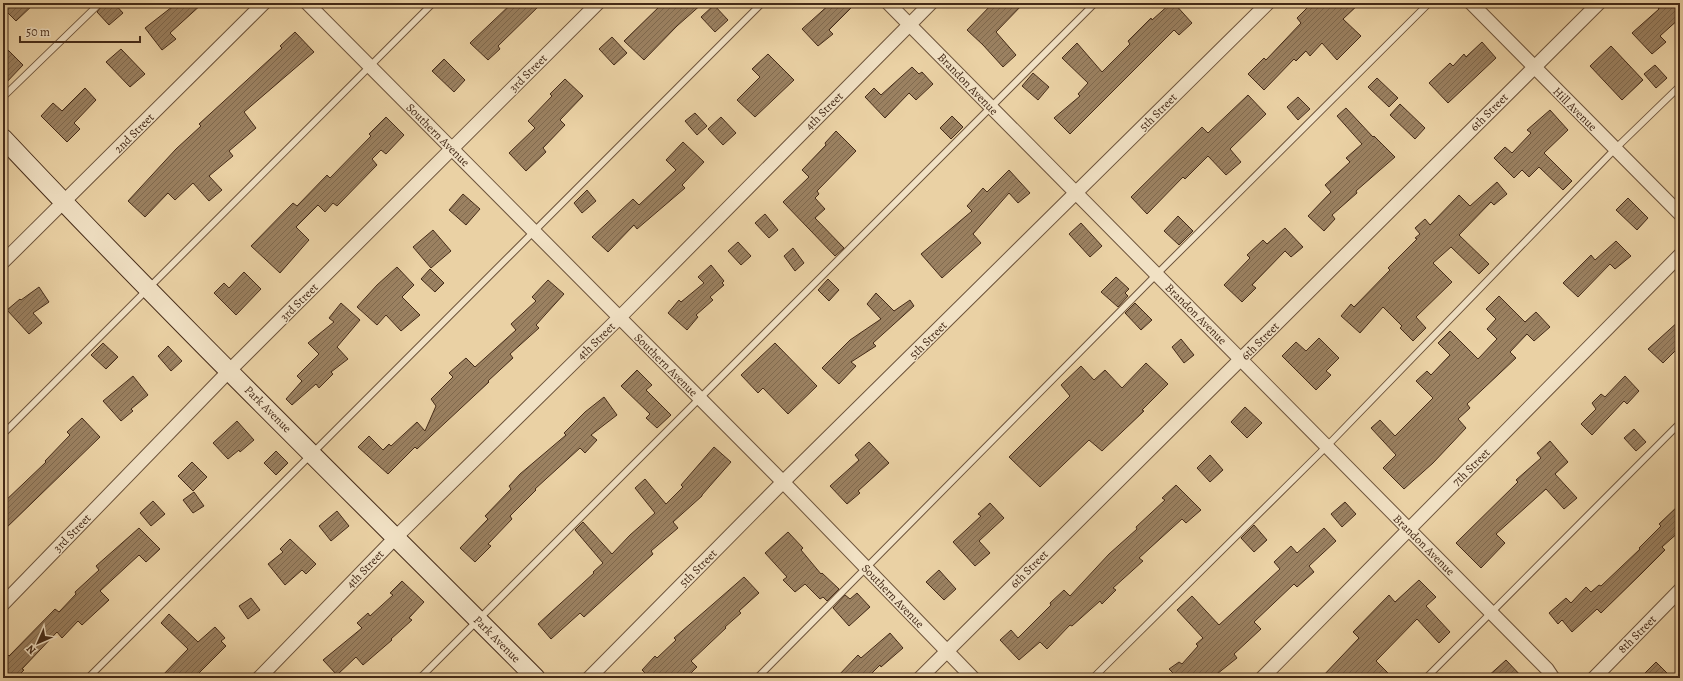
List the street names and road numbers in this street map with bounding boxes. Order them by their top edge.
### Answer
street label: Brandon Avenue [934,49,1002,119]
street label: 3rd Street [505,50,551,96]
street label: Hill Avenue [1549,83,1601,135]
street label: 4th Street [801,88,847,134]
street label: 6th Street [1466,89,1512,135]
street label: 5th Street [1136,90,1180,134]
street label: Southern Avenue [403,100,473,170]
street label: 2nd Street [110,109,158,157]
street label: 3rd Street [276,279,322,325]
street label: Brandon Avenue [1162,280,1230,348]
street label: 5th Street [906,318,950,362]
street label: 6th Street [1237,318,1283,364]
street label: 4th Street [573,319,619,363]
street label: Southern Avenue [631,330,701,400]
street label: Park Avenue [241,382,295,436]
street label: 7th Street [1449,445,1493,489]
street label: 3rd Street [50,510,94,556]
street label: Brandon Avenue [1390,511,1458,579]
street label: 4th Street [343,546,387,592]
street label: 5th Street [676,546,720,590]
street label: 6th Street [1006,546,1052,592]
street label: Southern Avenue [858,560,928,632]
street label: 8th Street [1614,611,1660,657]
street label: Park Avenue [470,612,524,666]

